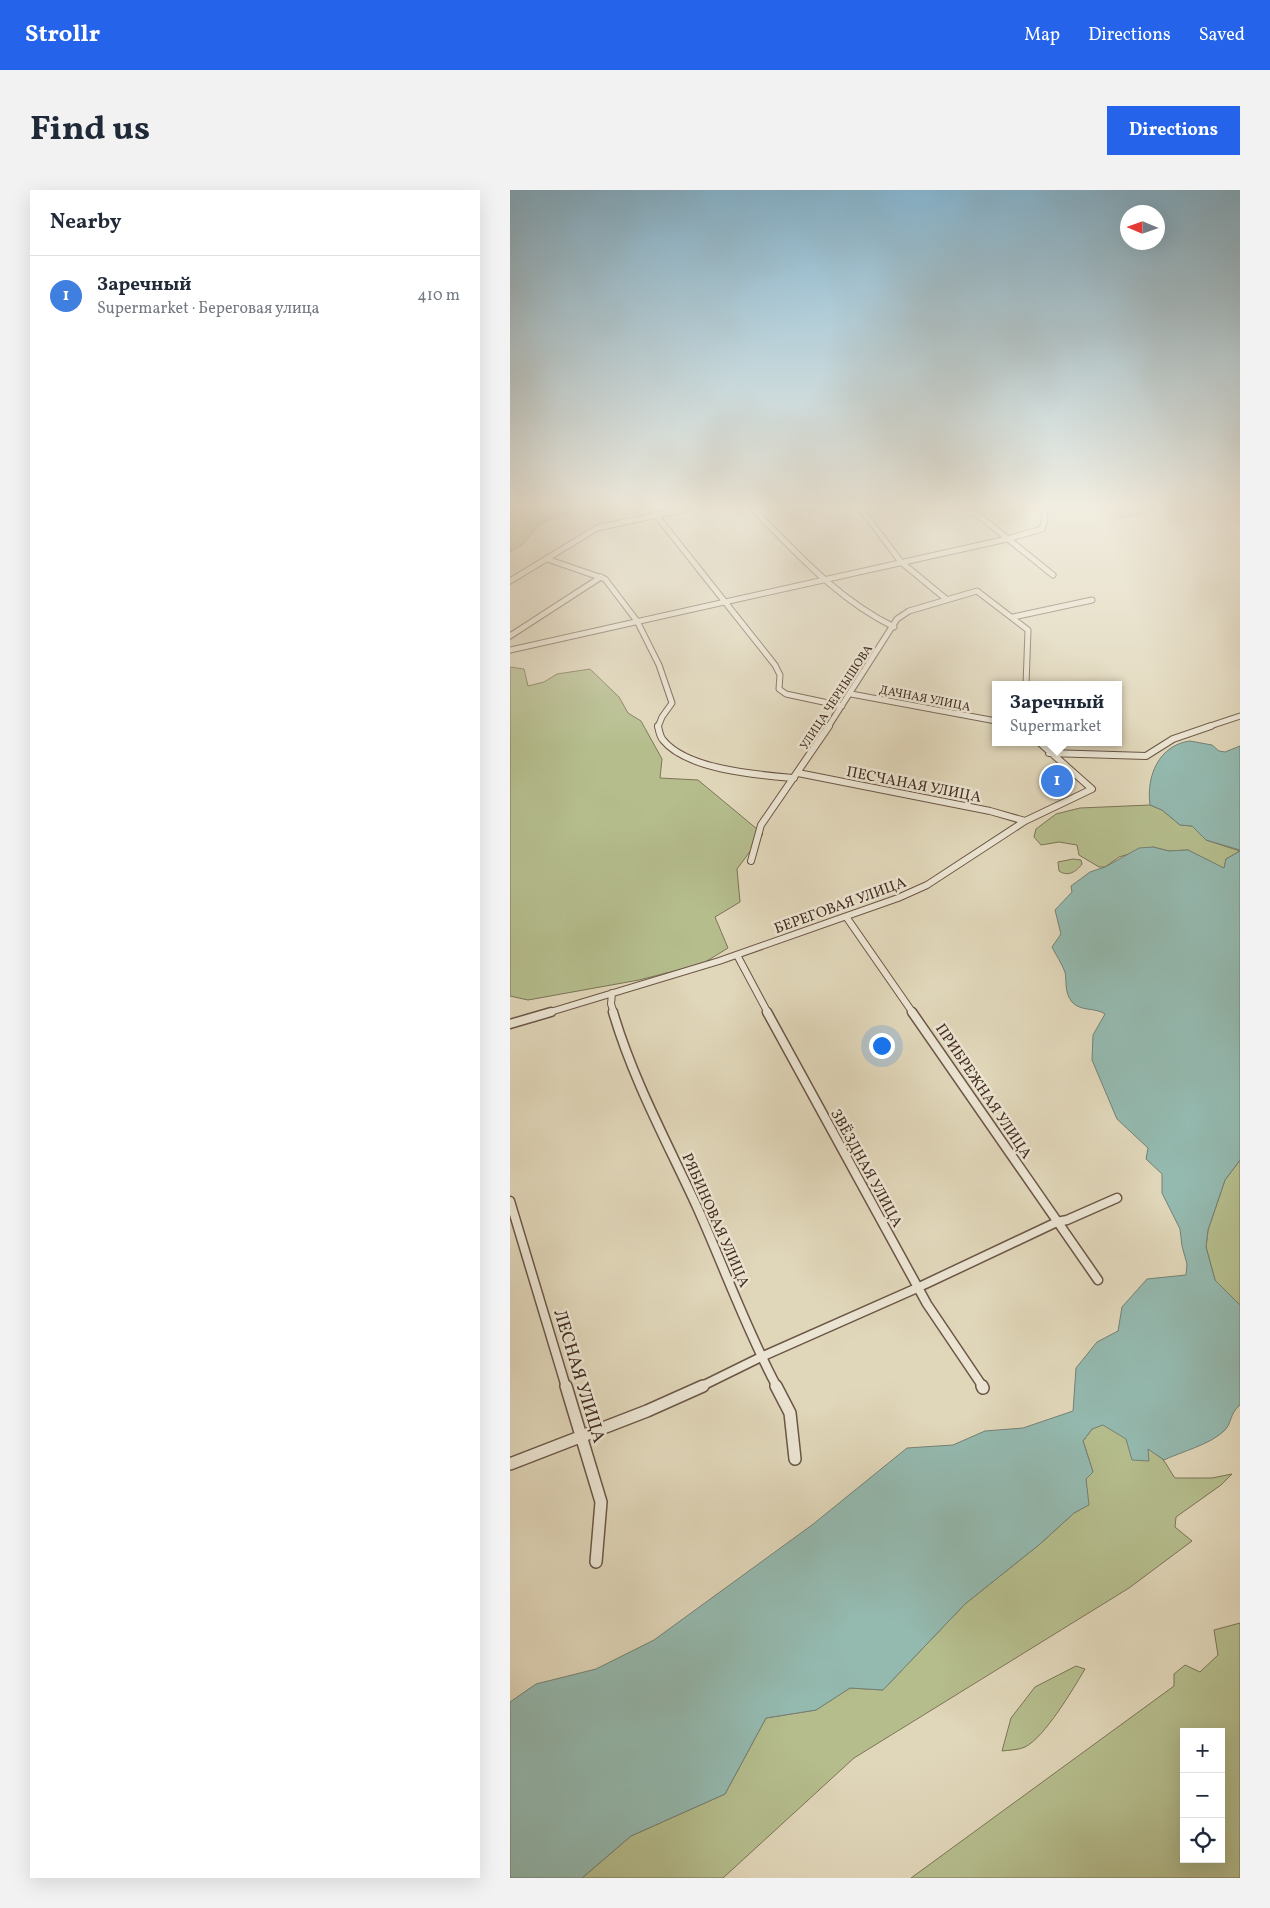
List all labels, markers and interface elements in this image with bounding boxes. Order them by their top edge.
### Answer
text: Strollr [25,18,100,52]
text: Map [1024,23,1060,48]
text: Directions [1088,23,1171,48]
text: Saved [1199,23,1245,48]
text: Find us [30,106,150,154]
button: Directions [1107,106,1240,155]
north arrow [1120,205,1165,250]
text: Nearby [50,208,121,237]
text: Заречный [97,272,191,298]
text: 1 [63,285,69,307]
text: 410 m [417,285,460,307]
text: Supermarket · Береговая улица [97,298,320,320]
street label: УЛИЦА ЧЕРНЫШОВА [797,641,877,753]
popup [992,681,1122,746]
street label: ДАЧНАЯ УЛИЦА [878,682,972,716]
text: Заречный [1010,690,1104,716]
text: Supermarket [1010,716,1102,738]
street label: ПЕСЧАНАЯ УЛИЦА [844,762,983,809]
pin: 1 [1041,762,1073,800]
street label: БЕРЕГОВАЯ УЛИЦА [772,873,910,940]
street label: ПРИБРЕЖНАЯ УЛИЦА [930,1020,1036,1164]
your location [869,1033,895,1059]
street label: ЗВЁЗДНАЯ УЛИЦА [824,1106,907,1232]
street label: РЯБИНОВАЯ УЛИЦА [676,1150,754,1292]
street label: ЛЕСНАЯ УЛИЦА [546,1307,611,1447]
map controls [1180,1728,1225,1863]
button: + [1180,1728,1225,1773]
button: − [1180,1773,1225,1818]
button: locate [1180,1818,1225,1863]

